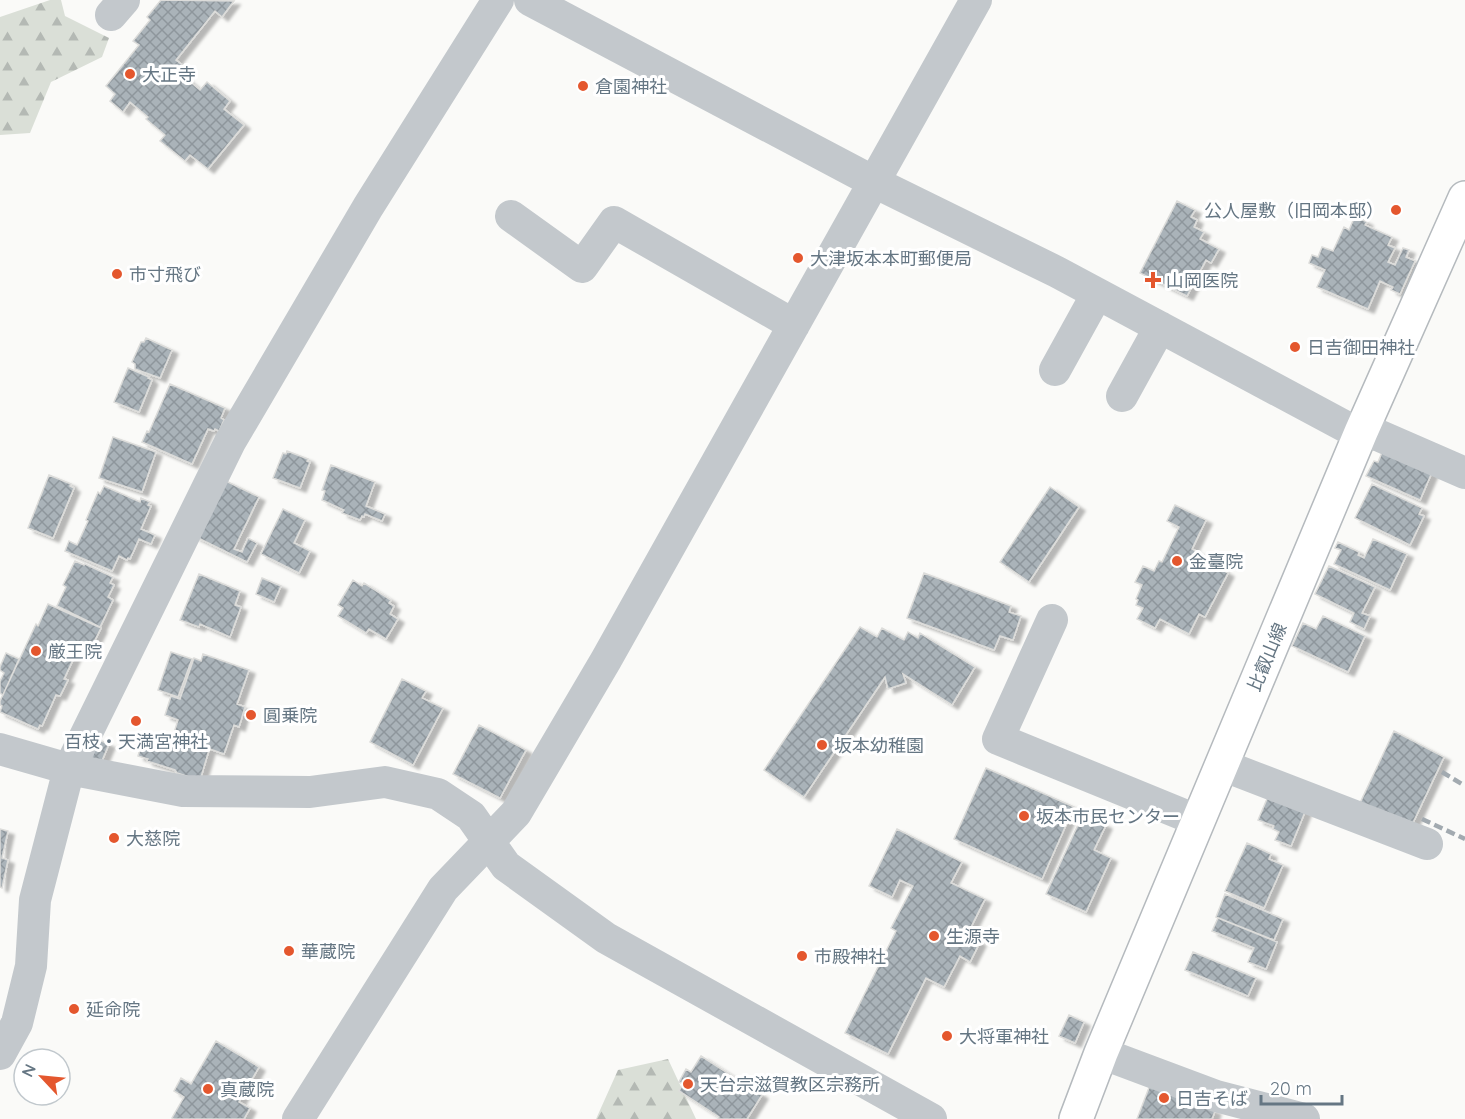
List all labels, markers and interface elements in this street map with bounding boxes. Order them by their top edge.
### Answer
place label: 大正寺 [142,63,196,86]
marker: 大正寺 [123,67,137,81]
place label: 倉園神社 [595,75,667,98]
marker: 倉園神社 [576,79,590,93]
place label: 公人屋敷（旧岡本邸） [1204,199,1384,222]
marker: 公人屋敷（旧岡本邸） [1389,203,1403,217]
place label: 大津坂本本町郵便局 [810,247,972,270]
marker: 大津坂本本町郵便局 [791,251,805,265]
place label: 市寸飛び [129,263,201,286]
marker: 市寸飛び [110,267,124,281]
place label: 山岡医院 [1166,269,1238,292]
marker: 山岡医院 [1144,271,1162,289]
place label: 日吉御田神社 [1307,336,1415,359]
marker: 日吉御田神社 [1288,340,1302,354]
place label: 金臺院 [1189,550,1243,573]
marker: 金臺院 [1170,554,1184,568]
street label: 比叡山線 [1242,619,1292,695]
place label: 厳王院 [48,640,102,663]
marker: 厳王院 [29,644,43,658]
place label: 圓乗院 [263,704,317,727]
marker: 圓乗院 [244,708,258,722]
marker: 百枝・天満宮神社 [129,714,143,728]
place label: 百枝・天満宮神社 [64,730,208,753]
place label: 坂本幼稚園 [834,734,924,757]
marker: 坂本幼稚園 [815,738,829,752]
place label: 坂本市民センター [1036,805,1180,828]
marker: 坂本市民センター [1017,809,1031,823]
place label: 大慈院 [126,827,180,850]
marker: 大慈院 [107,831,121,845]
place label: 生源寺 [946,925,1000,948]
marker: 生源寺 [927,929,941,943]
place label: 華蔵院 [301,940,355,963]
marker: 華蔵院 [282,944,296,958]
place label: 市殿神社 [814,945,886,968]
marker: 市殿神社 [795,949,809,963]
place label: 延命院 [86,998,140,1021]
marker: 延命院 [67,1002,81,1016]
place label: 大将軍神社 [959,1025,1049,1048]
marker: 大将軍神社 [940,1029,954,1043]
north arrow [12,1047,72,1107]
text: N [17,1061,40,1080]
scale bar [1261,1068,1342,1106]
place label: 天台宗滋賀教区宗務所 [700,1073,880,1096]
marker: 天台宗滋賀教区宗務所 [681,1077,695,1091]
text: 20 m [1270,1077,1312,1100]
place label: 真蔵院 [220,1078,274,1101]
marker: 真蔵院 [201,1082,215,1096]
place label: 日吉そば [1176,1087,1248,1110]
marker: 日吉そば [1157,1091,1171,1105]

